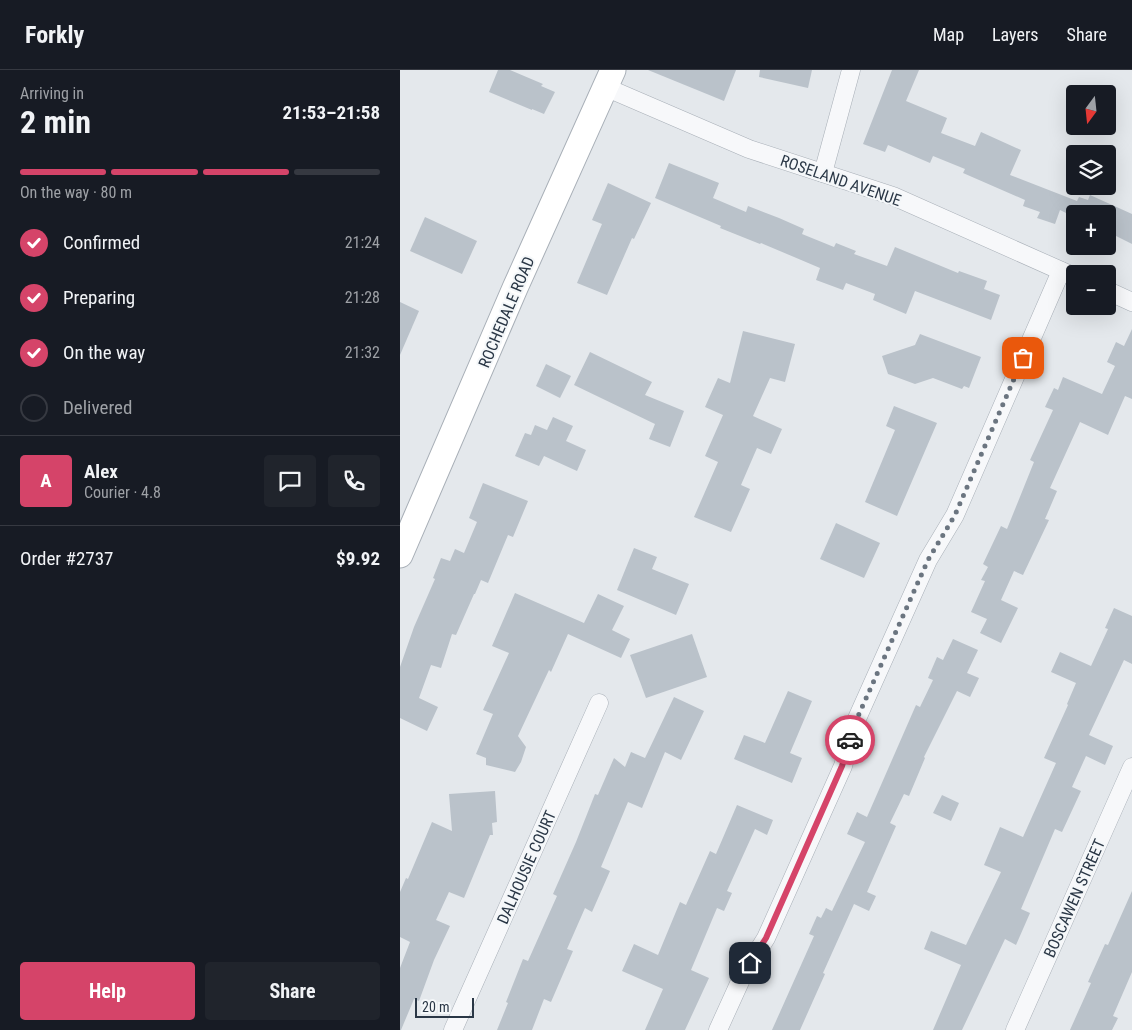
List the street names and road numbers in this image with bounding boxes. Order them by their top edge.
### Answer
street label: ROSELAND AVENUE [778,151,904,210]
street label: ROCHEDALE ROAD [475,254,538,371]
street label: DALHOUSIE COURT [493,808,560,927]
street label: BOSCAWEN STREET [1040,836,1109,960]

